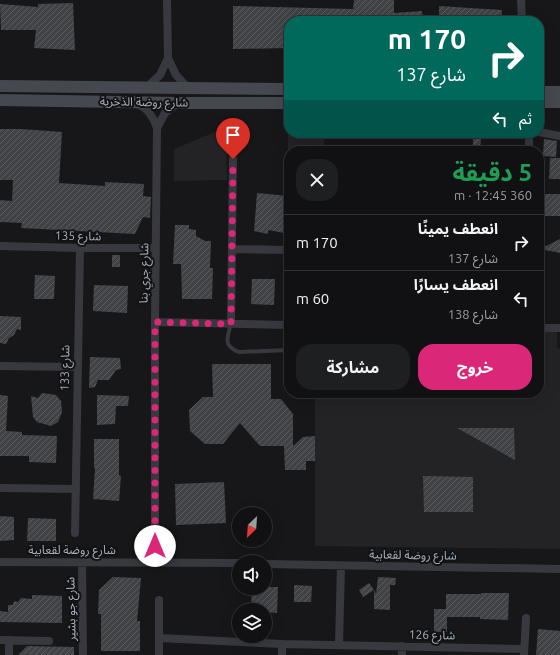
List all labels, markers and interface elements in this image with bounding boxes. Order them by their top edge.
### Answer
text: 170 m [388,23,466,54]
icon: right [480,32,532,84]
text: شارع 137 [396,64,466,84]
street label: شارع روضة الذخرية [100,94,188,112]
icon: left [489,108,511,130]
text: ثم [519,110,532,127]
pin [216,118,250,159]
icon: arrive [222,124,244,146]
button: close [296,159,338,201]
text: 5 دقيقة [452,159,532,186]
text: 360 m · 12:45 [454,188,532,202]
text: انعطف يمينًا [418,220,498,237]
street label: شارع 135 [55,229,101,245]
icon: right [510,232,532,254]
text: 170 m [296,234,338,251]
street label: شارع جري بنا [136,243,154,304]
text: شارع 137 [448,251,498,265]
text: انعطف يسارًا [414,276,498,293]
icon: left [510,288,532,310]
text: 60 m [296,290,329,307]
text: شارع 138 [448,307,498,321]
button: مشاركة [296,344,410,390]
button: خروج [418,344,532,390]
street label: شارع 133 [58,345,74,391]
north arrow [232,507,272,547]
map controls [232,507,272,643]
position arrow [134,525,176,567]
street label: شارع روضة لقعابية [28,543,116,559]
street label: شارع روضة لقعابية [369,547,457,565]
button: sound [232,555,272,595]
street label: شارع جو بشير [63,577,81,642]
button: layers [232,603,272,643]
street label: شارع 126 [409,628,455,644]

